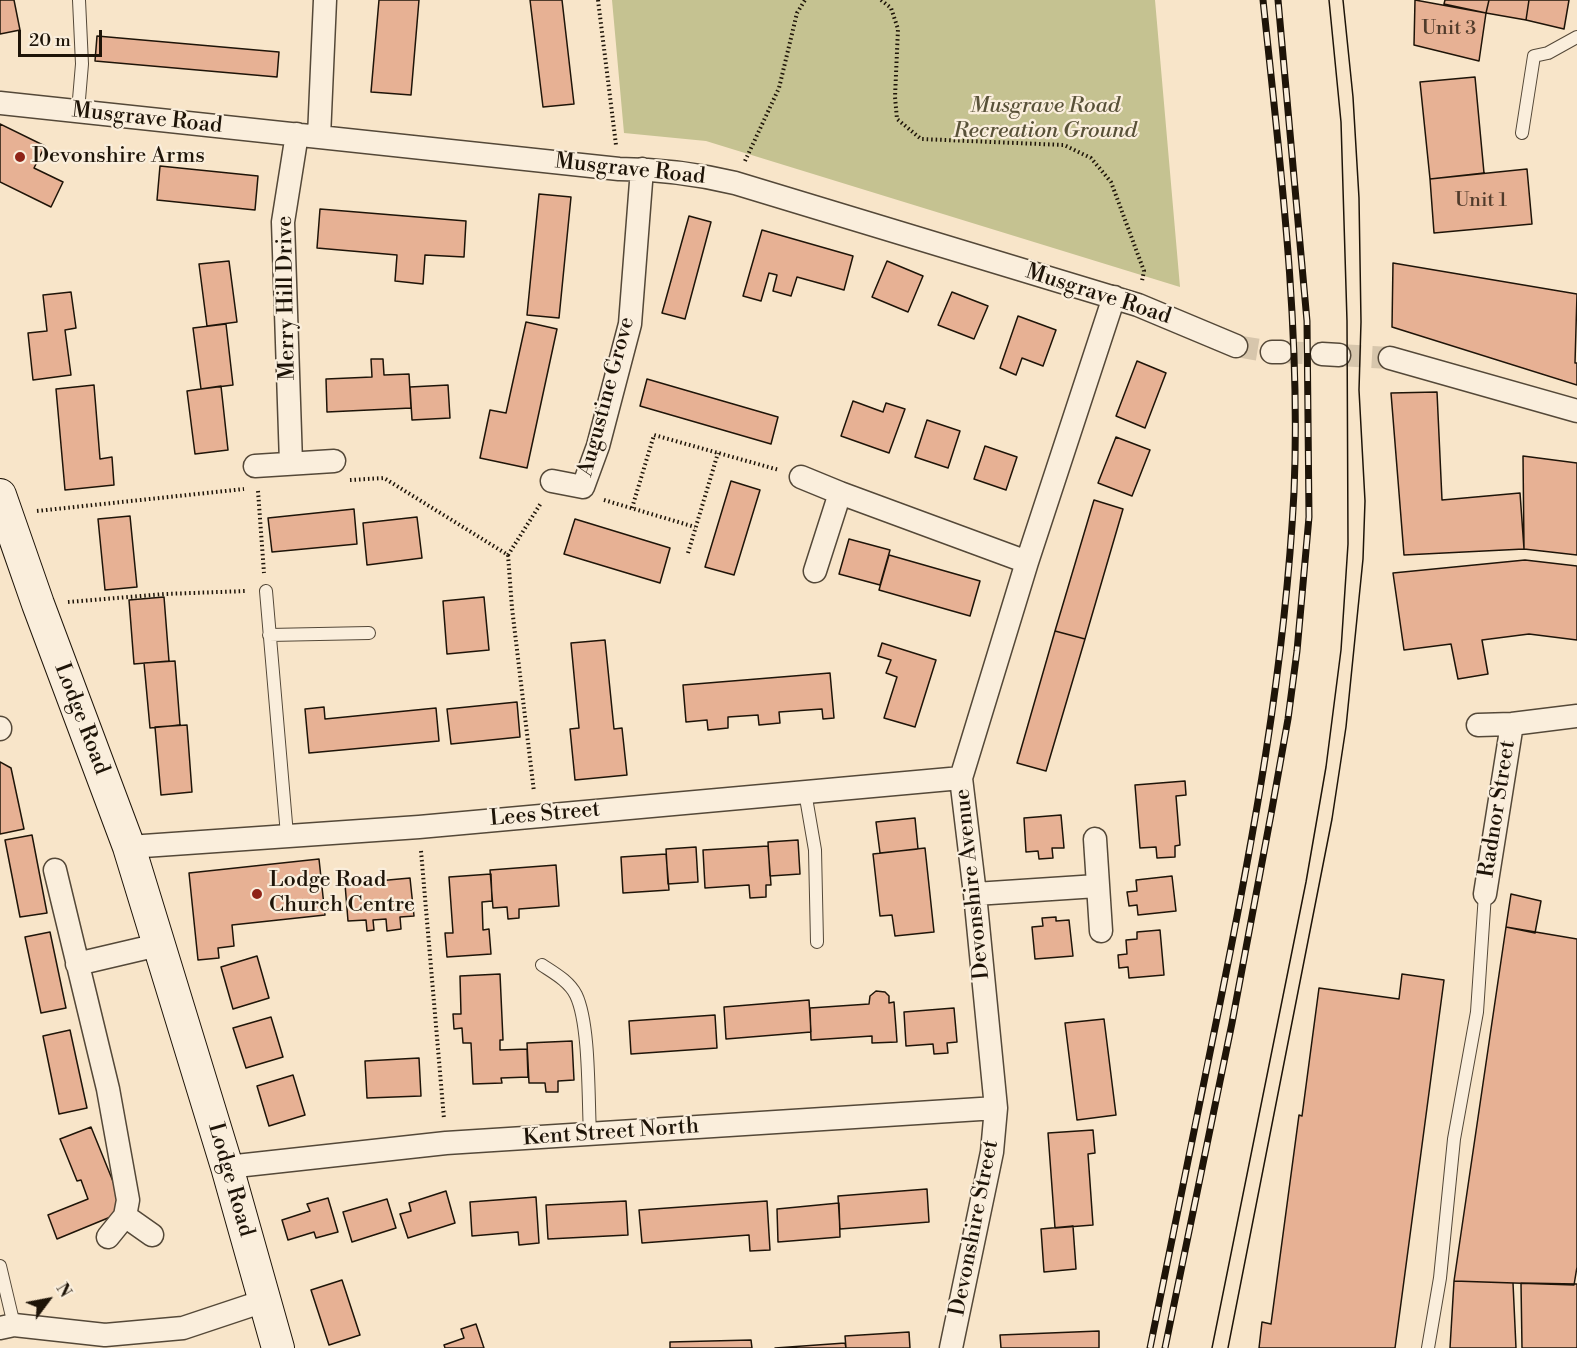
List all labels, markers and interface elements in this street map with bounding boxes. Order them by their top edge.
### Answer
house number: Unit 3 [1422,17,1476,41]
scale bar [21,18,105,56]
text: 20 m [29,29,71,52]
park label: Musgrave Road Recreation Ground [953,94,1137,146]
street label: Musgrave Road [70,98,224,140]
place label: Devonshire Arms [32,144,205,170]
street label: Musgrave Road [553,149,707,191]
marker: Devonshire Arms [13,150,27,164]
house number: Unit 1 [1455,189,1507,213]
street label: Merry Hill Drive [272,216,302,380]
street label: Musgrave Road [1022,259,1174,331]
street label: Augustine Grove [573,314,641,480]
street label: Lodge Road [48,660,114,778]
street label: Radnor Street [1474,738,1522,880]
street label: Devonshire Avenue [950,787,996,981]
street label: Lees Street [489,797,601,833]
place label: Lodge Road Church Centre [269,868,415,920]
marker: Lodge Road Church Centre [250,887,264,901]
street label: Kent Street North [522,1114,700,1152]
street label: Lodge Road [201,1120,259,1240]
street label: Devonshire Street [945,1138,1005,1318]
north arrow [18,1270,78,1330]
text: N [51,1280,75,1301]

